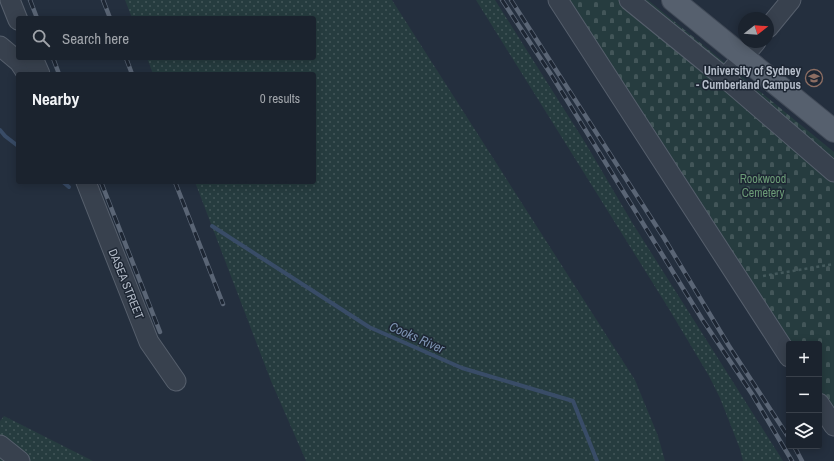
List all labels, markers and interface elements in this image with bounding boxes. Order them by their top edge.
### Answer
north arrow [738,12,774,48]
search box [16,16,316,60]
icon: search [30,27,52,49]
text: Search here [62,28,129,49]
place label: University of Sydney - Cumberland Campus [696,63,802,93]
school or university icon: University of Sydney - Cumberland Campus [804,68,824,88]
text: Nearby [32,87,79,110]
text: 0 results [260,90,300,107]
park label: Rookwood Cemetery [740,171,786,201]
street label: DASEA STREET [105,247,147,321]
water label: Cooks River [387,318,447,357]
map controls [786,341,822,449]
button: + [786,341,822,377]
button: − [786,377,822,413]
button: layers [786,413,822,449]

